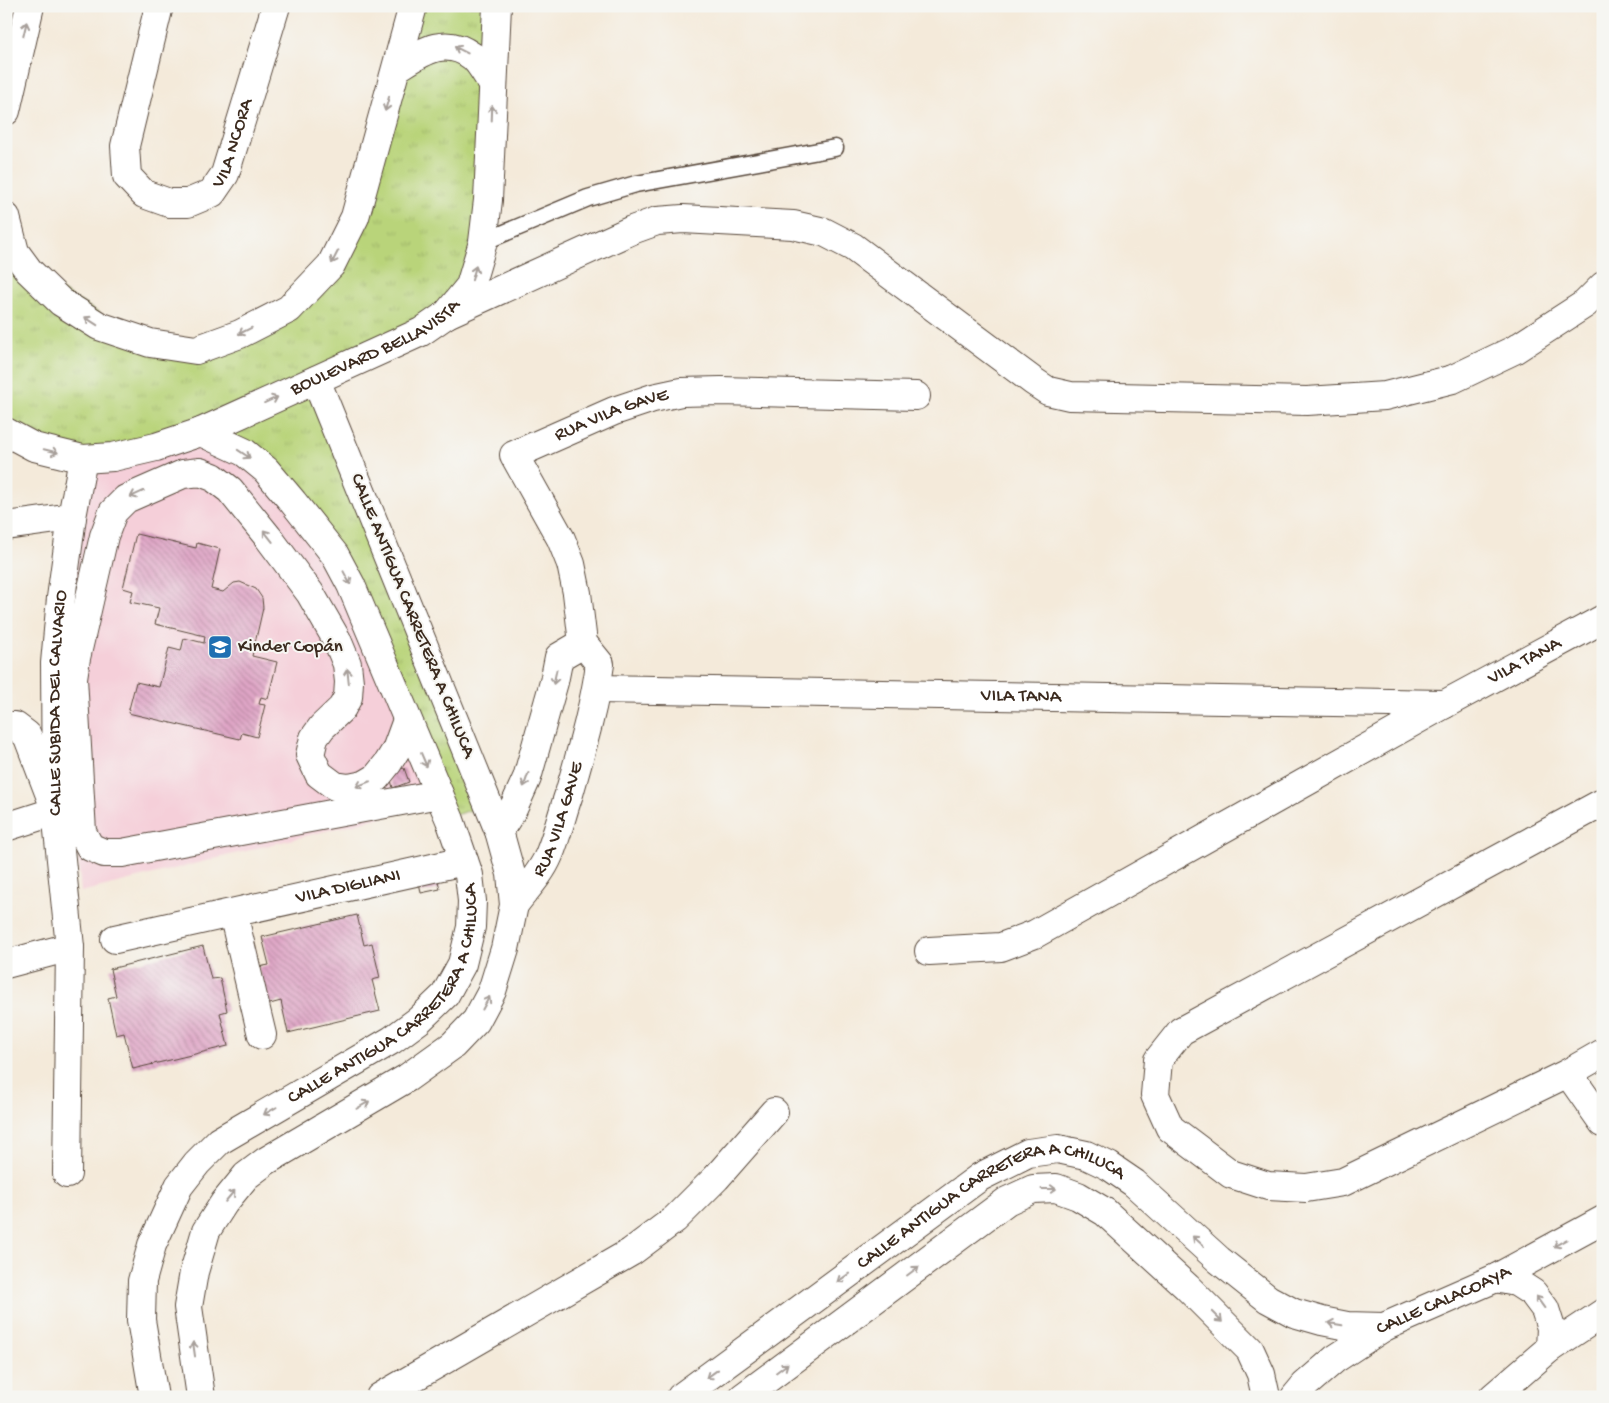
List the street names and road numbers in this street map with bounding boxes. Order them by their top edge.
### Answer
street label: VILA NCORA [206,94,259,194]
street label: BOULEVARD BELLAVISTA [286,294,467,402]
street label: RUA VILA GAVE [551,383,672,447]
street label: CALLE ANTIGUA CARRETERA A CHILUCA [344,470,480,763]
street label: CALLE SUBIDA DEL CALVARIO [43,588,74,816]
street label: VILA TANA [1483,631,1567,691]
street label: VILA TANA [980,684,1063,709]
street label: RUA VILA GAVE [528,758,589,882]
street label: VILA DIGLIANI [293,864,403,910]
street label: CALLE ANTIGUA CARRETERA A CHILUCA [284,881,484,1110]
street label: CALLE ANTIGUA CARRETERA A CHILUCA [853,1137,1131,1275]
street label: CALLE CALACOAYA [1372,1260,1516,1341]

